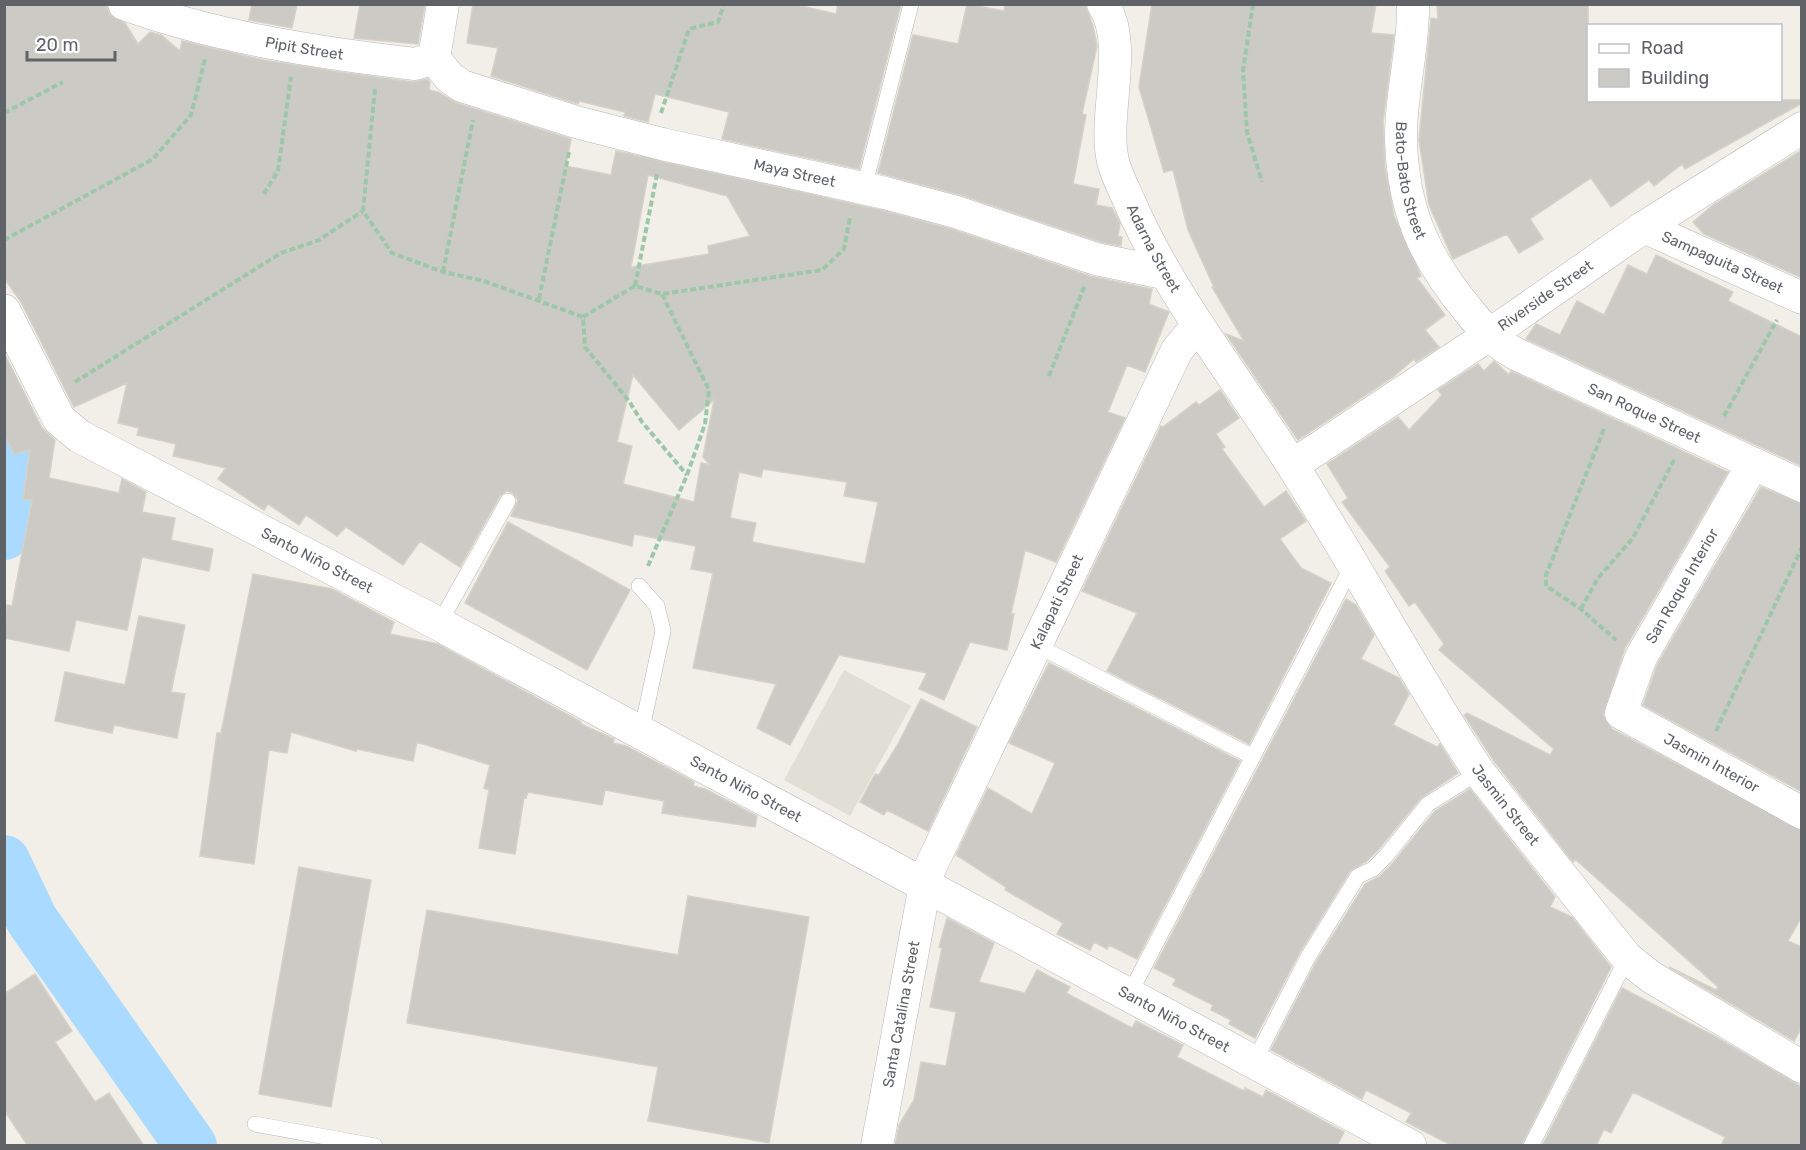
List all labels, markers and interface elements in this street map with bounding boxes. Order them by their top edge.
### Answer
scale bar [27,24,116,62]
legend [1587,24,1782,102]
street label: Pipit Street [264,33,345,64]
text: 20 m [36,34,78,56]
text: Road [1641,37,1684,59]
text: Building [1641,67,1709,89]
street label: Bato-Bato Street [1392,121,1430,242]
street label: Maya Street [752,155,837,191]
street label: Adarna Street [1123,202,1184,296]
street label: Sampaguita Street [1659,227,1786,297]
street label: Riverside Street [1495,256,1596,335]
street label: San Roque Street [1585,379,1703,447]
street label: Santo Niño Street [258,524,376,597]
street label: San Roque Interior [1642,525,1722,647]
street label: Kalapati Street [1027,551,1087,652]
street label: Jasmin Interior [1661,729,1763,797]
street label: Santo Niño Street [687,752,805,826]
street label: Jasmin Street [1468,761,1543,849]
street label: Santa Catalina Street [879,939,924,1089]
street label: Santo Niño Street [1115,982,1233,1056]

